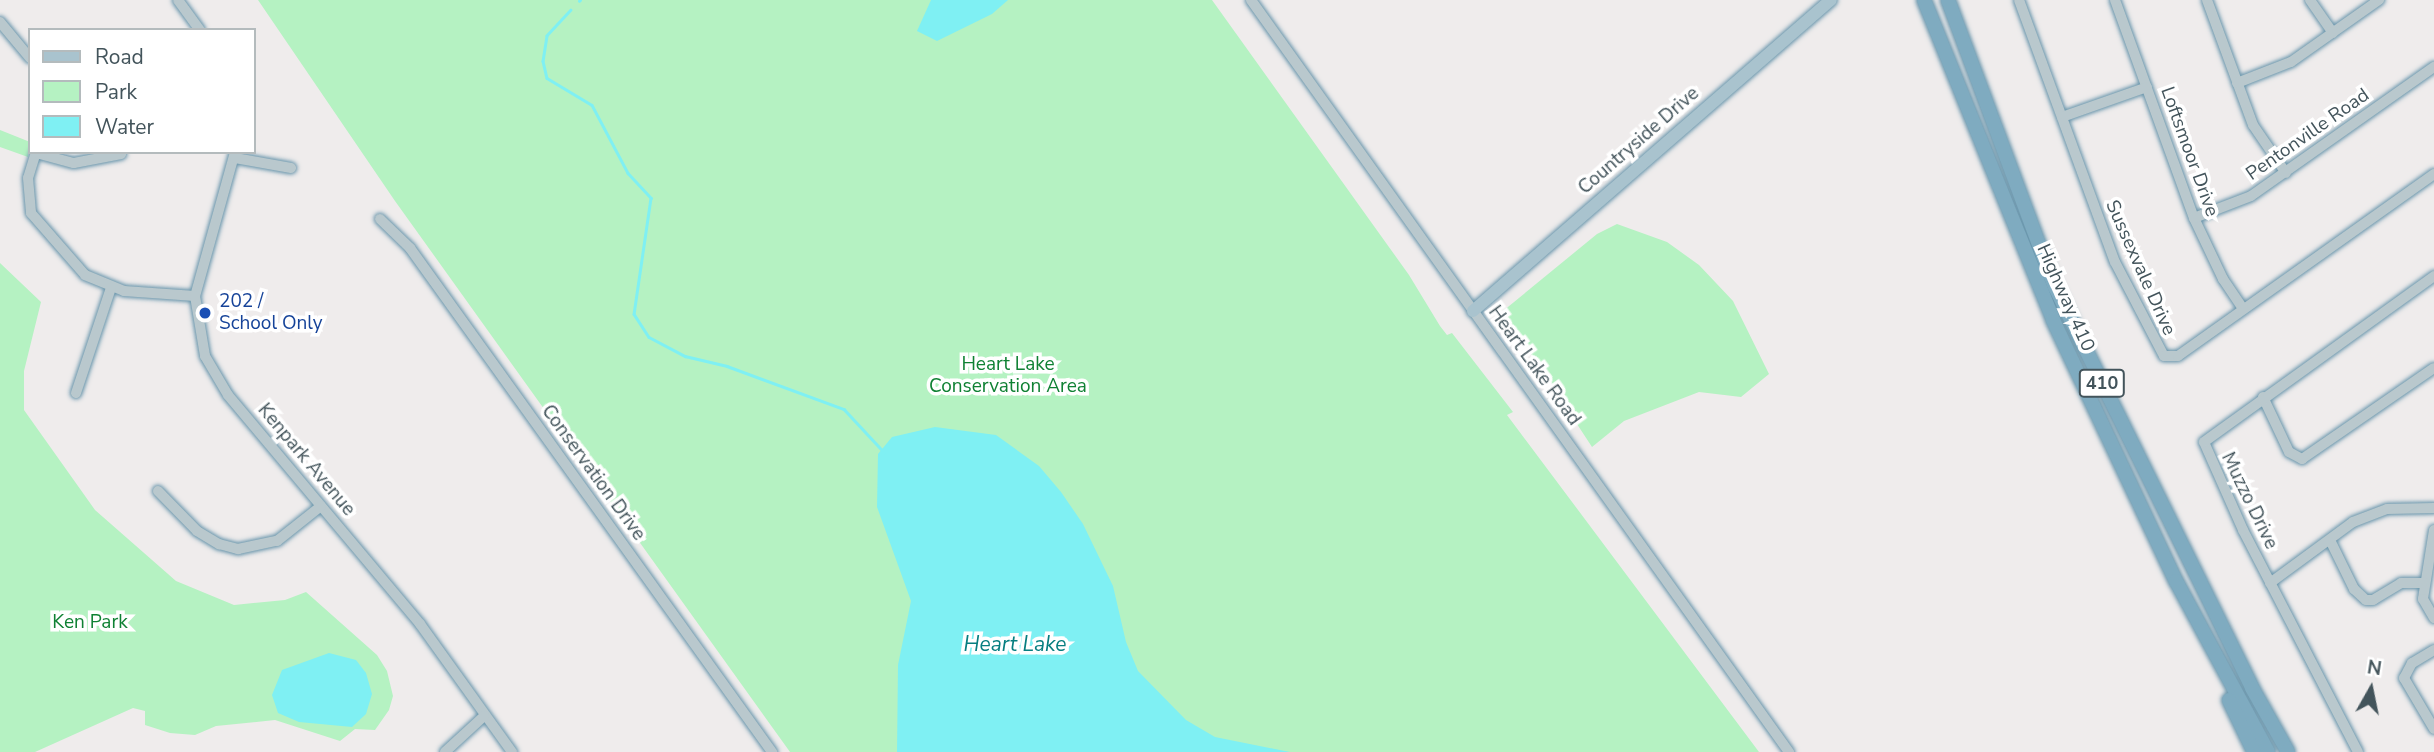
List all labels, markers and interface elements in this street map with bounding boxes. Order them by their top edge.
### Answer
legend [28,28,256,154]
text: Road [95,43,144,71]
text: Park [95,78,137,106]
street label: Countryside Drive [1574,82,1704,200]
street label: Loftsmoor Drive [2155,84,2223,220]
street label: Pentonville Road [2242,84,2374,186]
text: Water [95,113,154,141]
street label: Sussexvale Drive [2100,197,2180,339]
street label: Highway 410 [2031,241,2099,355]
place label: 202 / School Only [219,291,322,335]
street label: Heart Lake Road [1483,302,1585,430]
marker: 202 / School Only [197,305,213,321]
park label: Heart Lake Conservation Area [929,354,1087,398]
road number: 410 [2078,368,2126,398]
street label: Kenpark Avenue [252,399,360,521]
street label: Conservation Drive [536,401,650,545]
street label: Muzzo Drive [2216,449,2282,553]
park label: Ken Park [52,612,128,634]
water label: Heart Lake [963,631,1067,657]
north arrow [2336,654,2406,724]
text: N [2365,654,2383,682]

